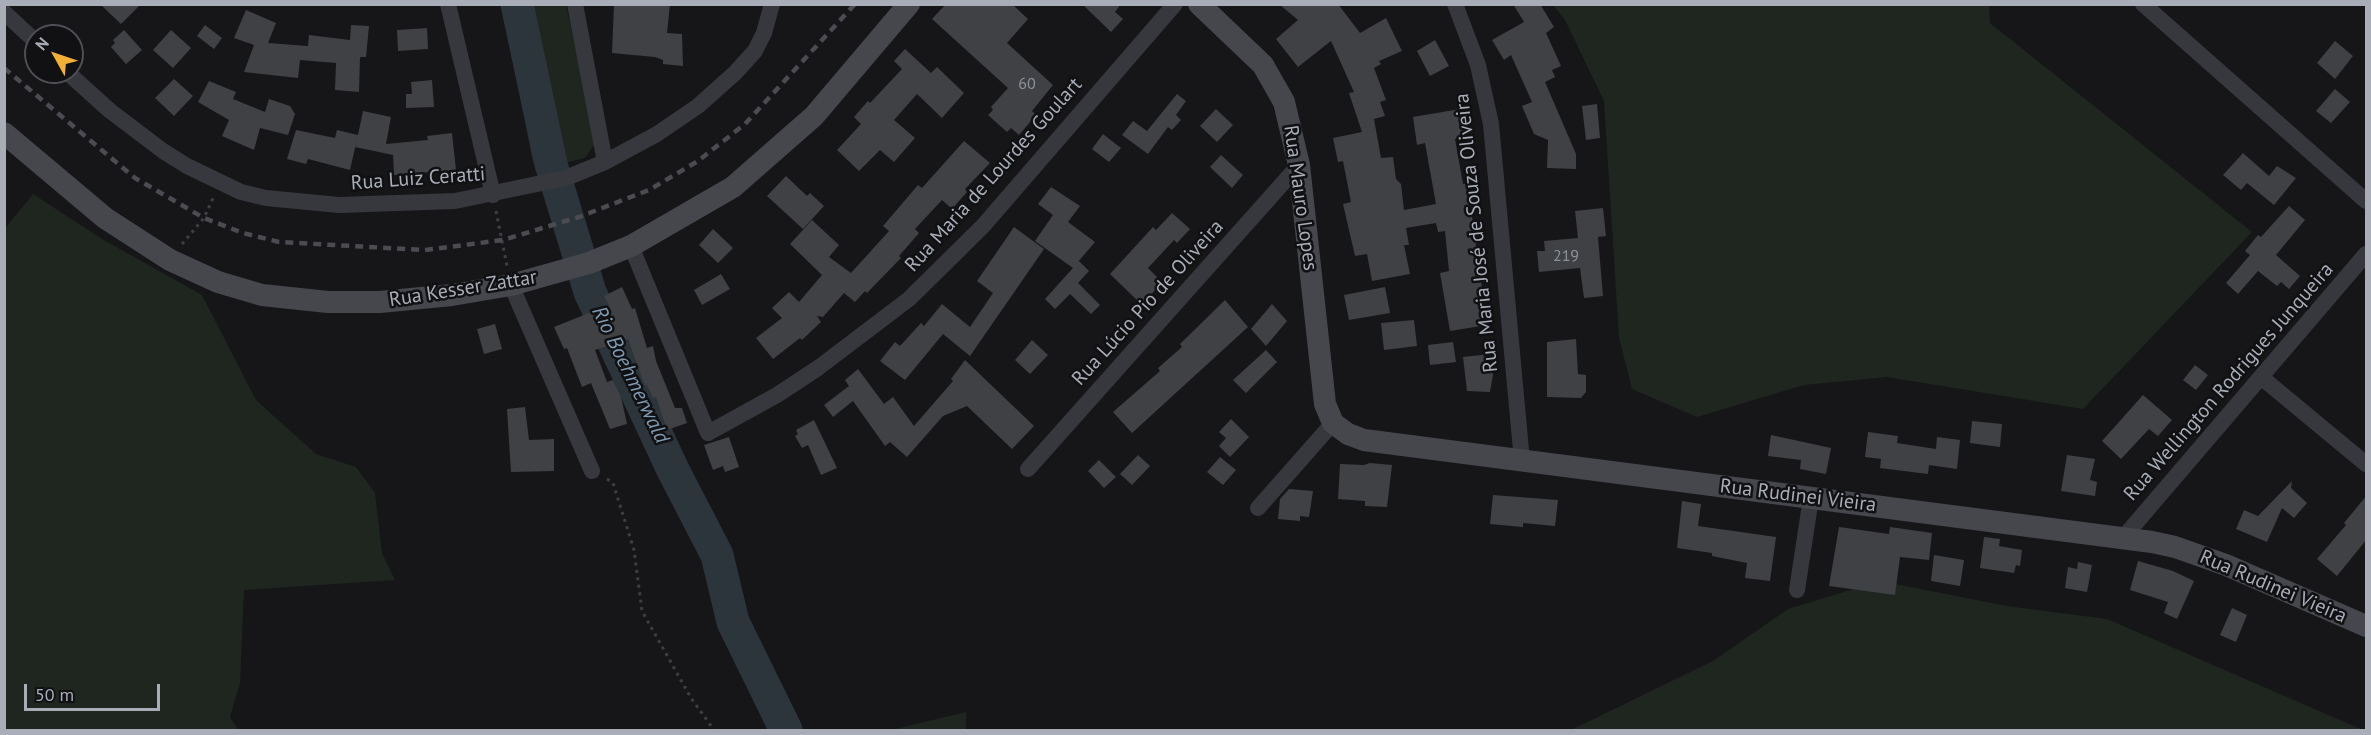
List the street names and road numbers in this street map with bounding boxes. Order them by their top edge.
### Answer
street label: Rua Maria de Lourdes Goulart [900,73,1088,277]
street label: Rua Maria José de Souza Oliveira [1450,92,1504,374]
street label: Rua Mauro Lopes [1278,124,1322,272]
street label: Rua Luiz Ceratti [350,162,486,196]
street label: Rua Lúcio Pio de Oliveira [1067,215,1229,391]
street label: Rua Wellington Rodrigues Junqueira [2119,258,2339,506]
street label: Rua Kesser Zattar [388,265,538,313]
street label: Rua Rudinei Vieira [1719,475,1877,517]
street label: Rua Rudinei Vieira [2196,545,2350,629]

